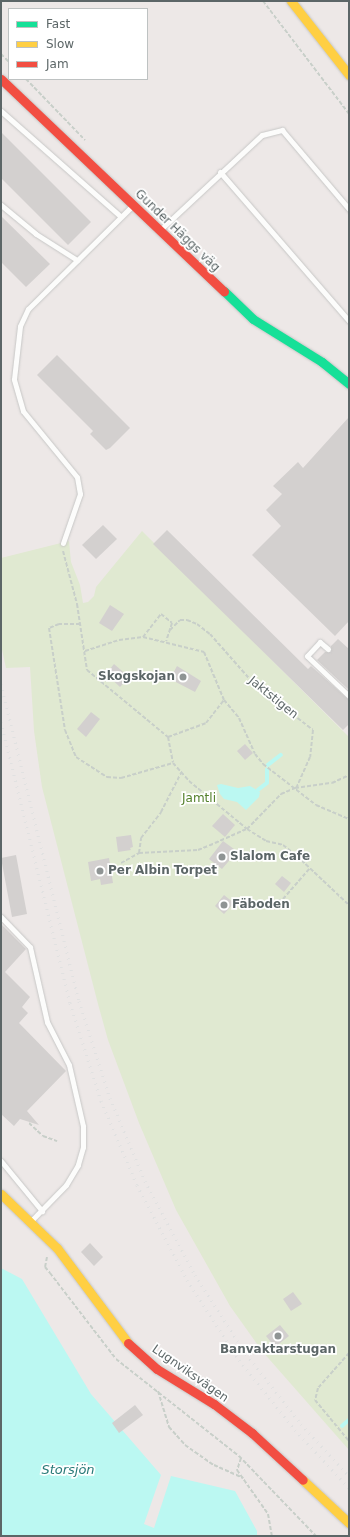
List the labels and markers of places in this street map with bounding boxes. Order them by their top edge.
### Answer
place label: Skogskojan [98,670,175,684]
marker: Skogskojan [178,672,188,682]
place label: Slalom Cafe [230,850,310,864]
marker: Slalom Cafe [217,852,227,862]
place label: Per Albin Torpet [108,864,217,878]
marker: Per Albin Torpet [95,866,105,876]
place label: Fäboden [232,898,290,912]
marker: Fäboden [219,900,229,910]
marker: Banvaktarstugan [273,1331,283,1341]
place label: Banvaktarstugan [220,1343,336,1357]

